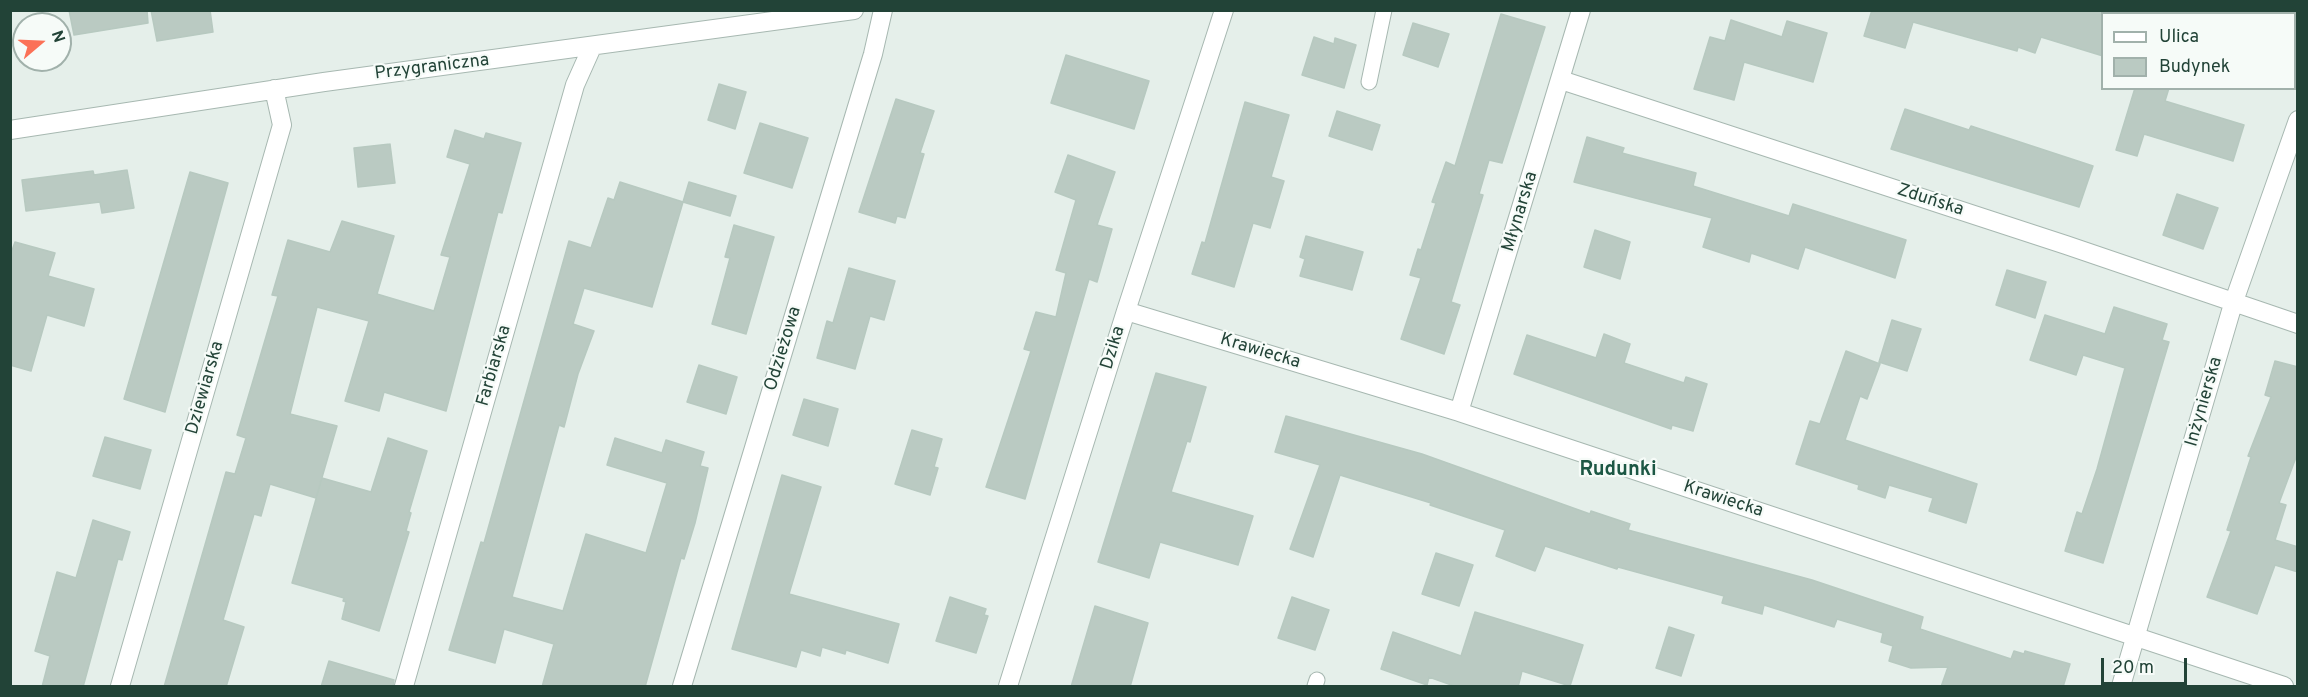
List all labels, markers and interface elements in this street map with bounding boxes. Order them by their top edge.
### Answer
north arrow [12,12,72,72]
legend [2101,12,2296,90]
text: Ulica [2159,26,2199,49]
text: N [46,28,68,45]
street label: Przygraniczna [373,50,491,86]
text: Budynek [2159,56,2230,79]
street label: Młynarska [1499,169,1543,255]
street label: Zduńska [1894,180,1966,222]
street label: Odzieżowa [761,304,807,394]
street label: Farbiarska [473,323,517,409]
street label: Dzika [1097,324,1131,372]
street label: Krawiecka [1217,330,1303,374]
street label: Dziewiarska [182,339,230,437]
street label: Inżynierska [2182,355,2228,449]
district label: Rudunki [1579,459,1657,483]
street label: Krawiecka [1680,477,1766,523]
scale bar [2104,646,2190,684]
text: 20 m [2112,657,2154,680]

